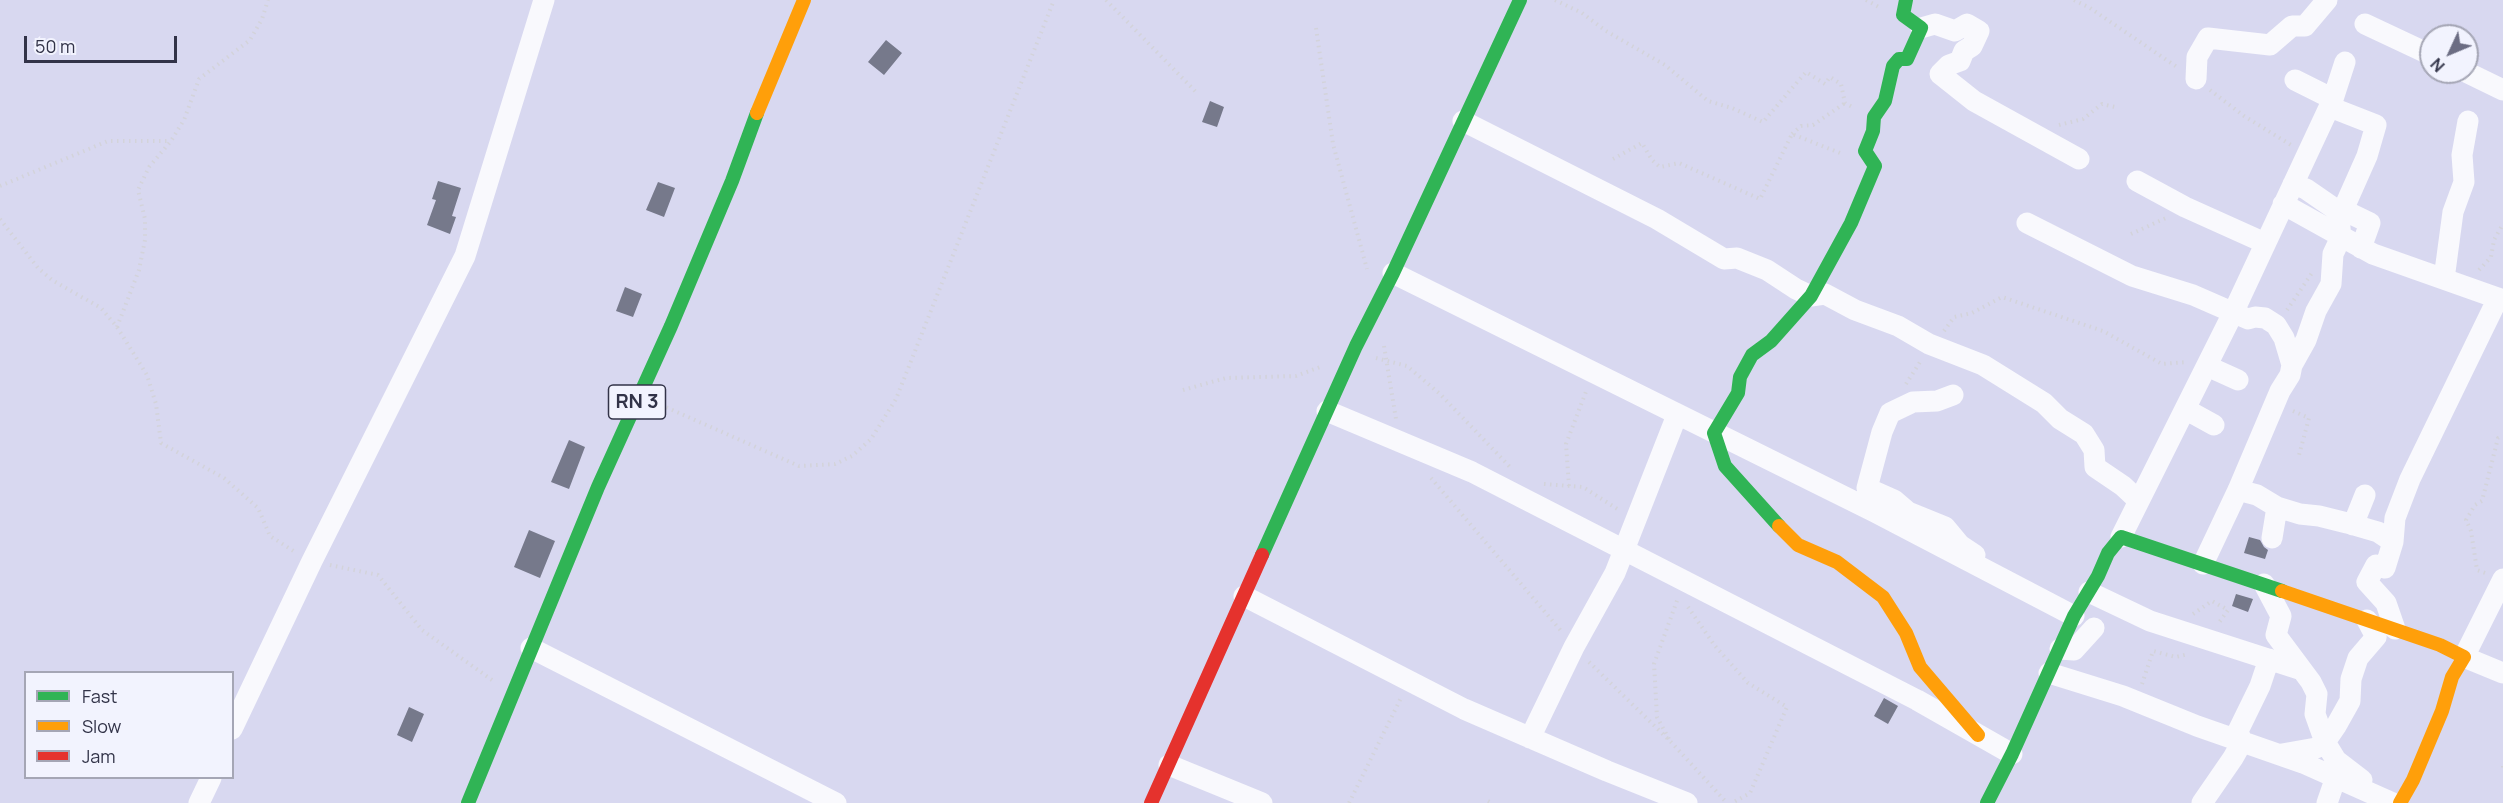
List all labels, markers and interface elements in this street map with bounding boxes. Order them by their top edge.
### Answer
scale bar [27,24,180,62]
north arrow [2419,24,2479,84]
text: 50 m [35,34,75,58]
text: N [2426,53,2449,77]
road number: RN 3 [608,385,666,419]
legend [24,671,234,779]
text: Fast [82,684,117,708]
text: Slow [82,714,121,738]
text: Jam [82,744,116,768]

